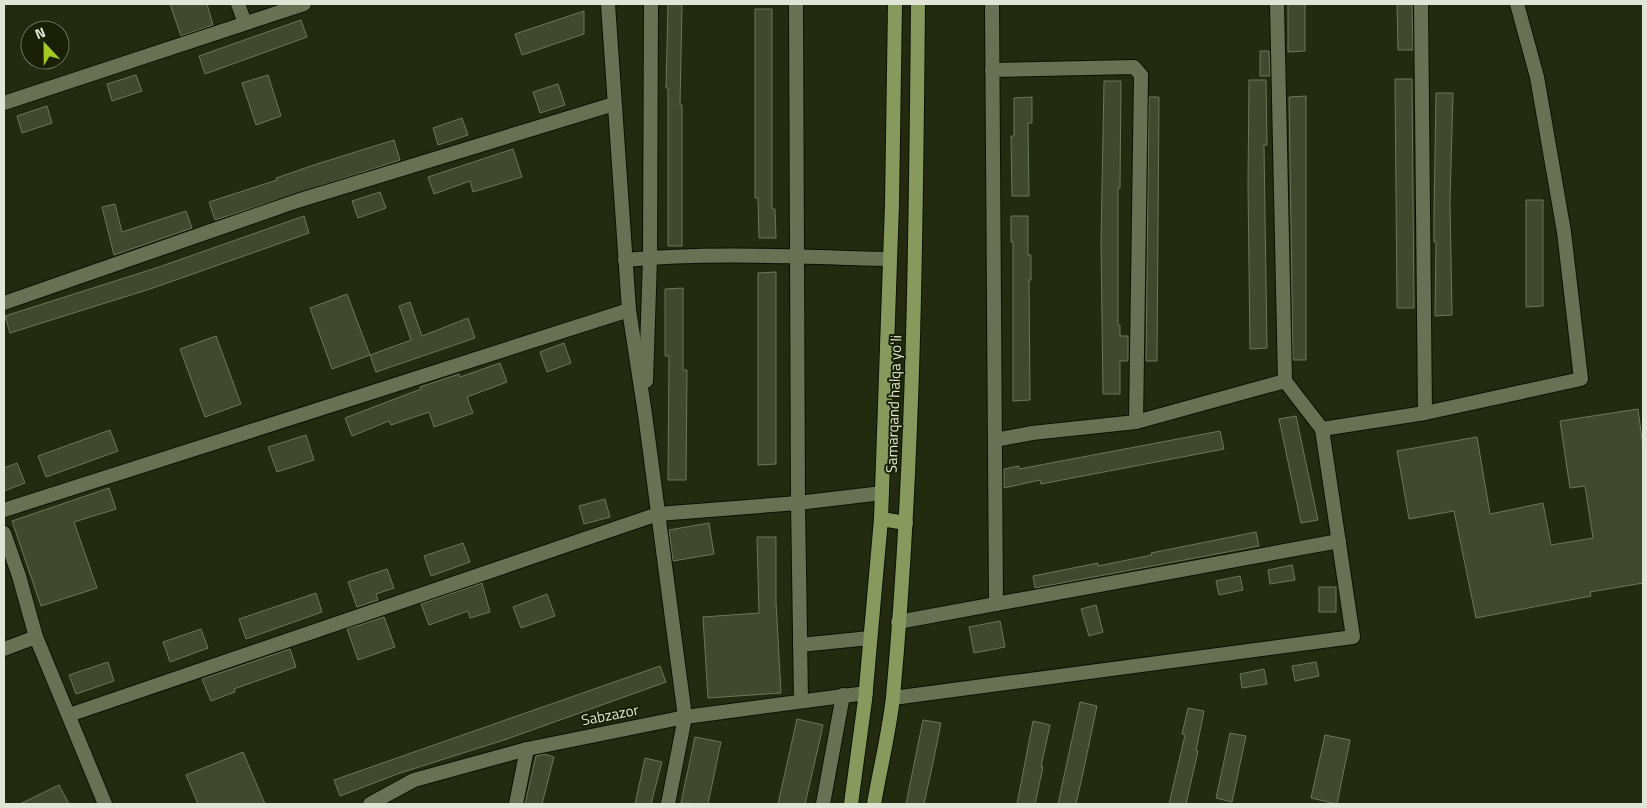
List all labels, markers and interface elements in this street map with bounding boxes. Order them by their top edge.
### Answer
north arrow [20,20,70,70]
text: N [32,21,48,44]
street label: Samarqand halqa yoʻli [880,334,907,473]
street label: Sabzazor [579,698,640,731]

